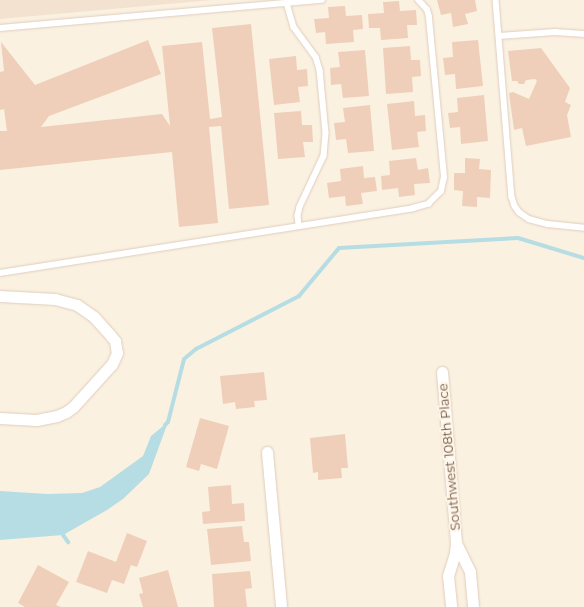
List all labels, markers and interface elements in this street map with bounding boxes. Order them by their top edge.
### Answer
street label: Southwest 108th Place [435,383,463,531]

